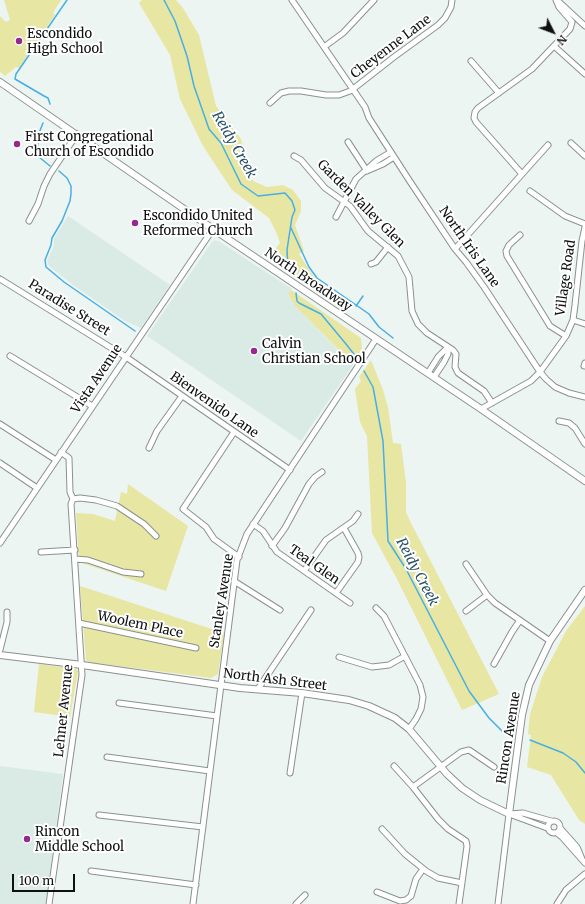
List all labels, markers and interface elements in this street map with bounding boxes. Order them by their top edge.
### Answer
street label: Cheyenne Lane [348,12,434,82]
north arrow [533,12,573,52]
place label: Escondido High School [27,26,103,57]
text: N [554,32,570,48]
marker: Escondido High School [14,36,24,46]
water label: Reidy Creek [208,109,260,181]
place label: First Congregational Church of Escondido [25,129,154,160]
marker: First Congregational Church of Escondido [12,139,22,149]
street label: Garden Valley Glen [314,157,408,251]
street label: North Iris Lane [435,204,503,290]
place label: Escondido United Reformed Church [143,208,253,239]
marker: Escondido United Reformed Church [130,218,140,228]
street label: Village Road [553,239,579,317]
street label: North Broadway [261,245,355,315]
street label: Paradise Street [25,277,113,339]
place label: Calvin Christian School [262,336,366,367]
street label: Vista Avenue [68,341,126,417]
marker: Calvin Christian School [249,346,259,356]
street label: Bienvenido Lane [167,369,261,441]
water label: Reidy Creek [392,535,442,609]
street label: Teal Glen [286,542,342,588]
street label: Stanley Avenue [207,553,237,649]
street label: Woolem Place [96,608,184,642]
street label: Lehner Avenue [51,664,77,758]
street label: North Ash Street [222,666,328,694]
street label: Rincon Avenue [494,691,524,785]
place label: Rincon Middle School [35,824,124,855]
marker: Rincon Middle School [22,834,32,844]
scale bar [14,866,77,892]
text: 100 m [19,873,54,888]

